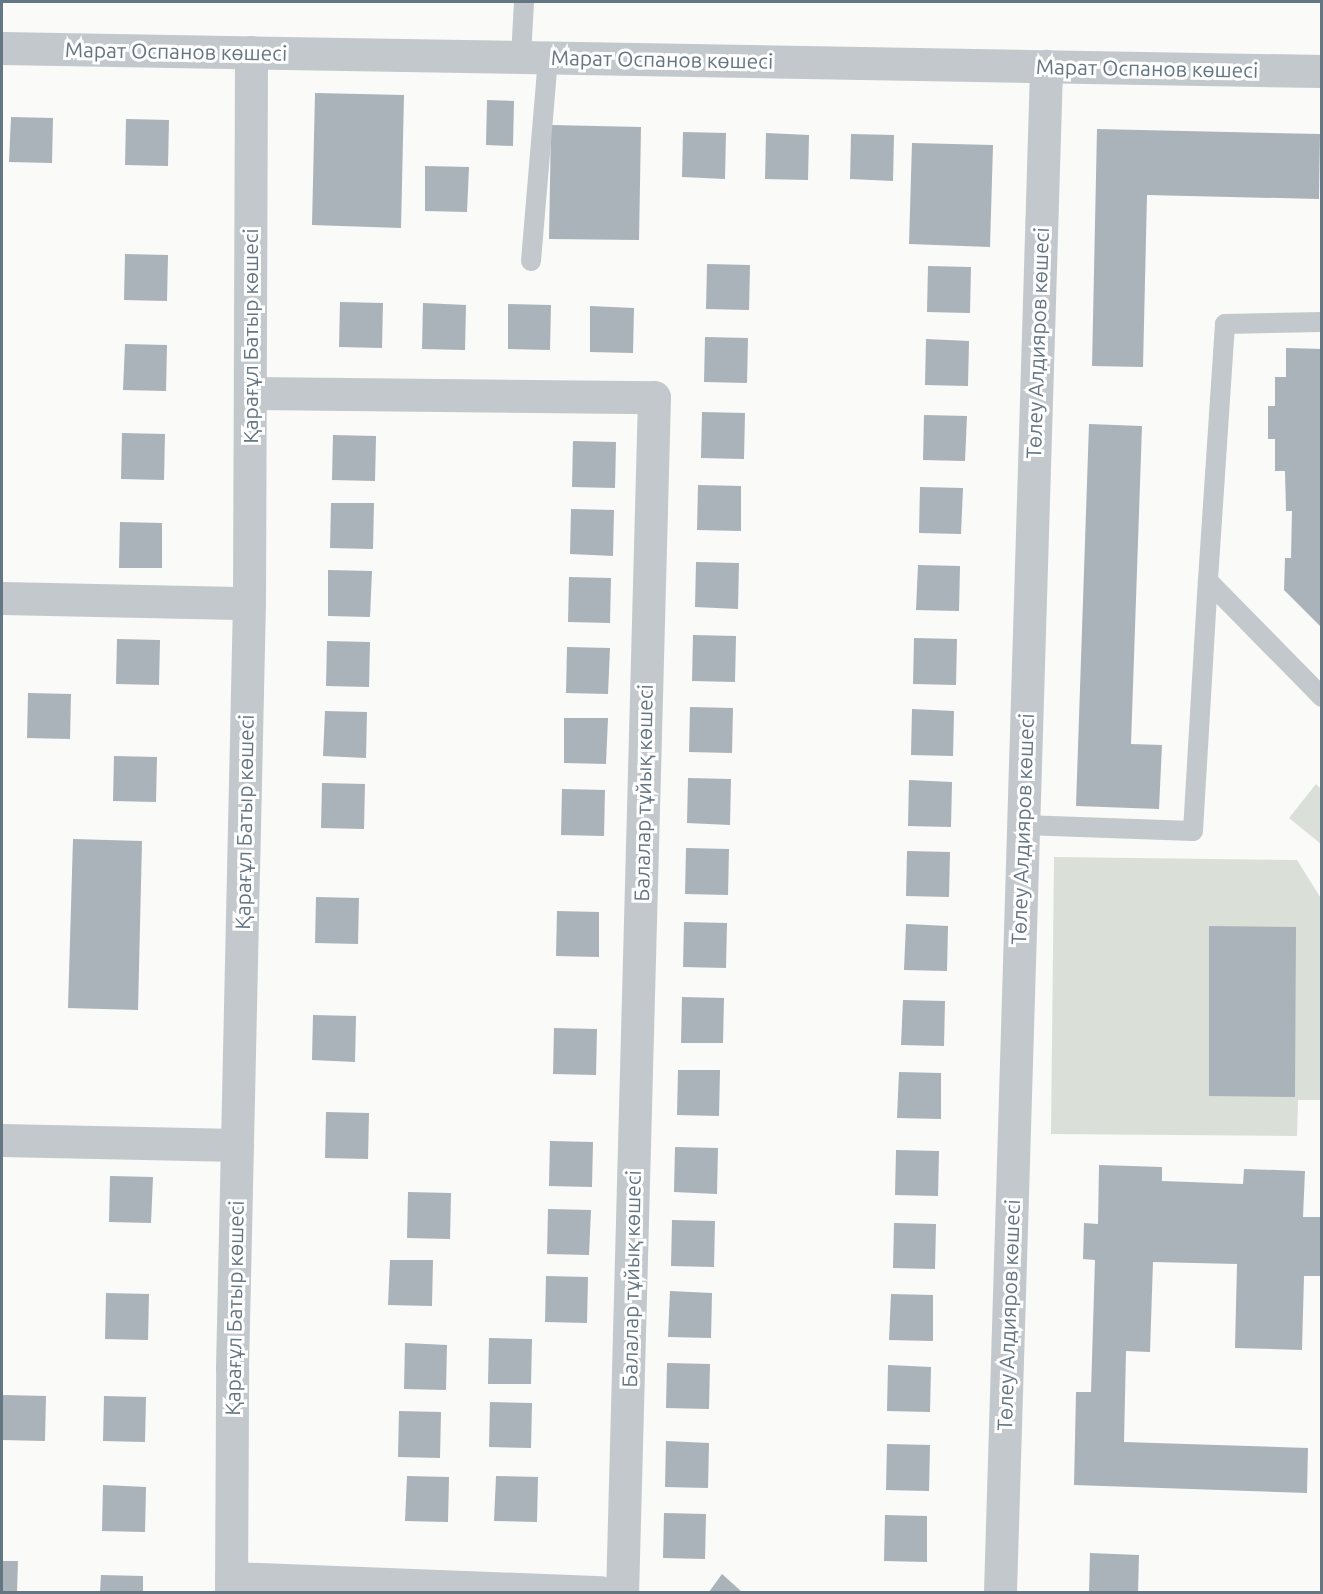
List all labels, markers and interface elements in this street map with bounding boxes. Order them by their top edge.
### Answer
street label: Марат Оспанов көшесі [65,36,287,66]
street label: Марат Оспанов көшесі [551,44,773,74]
street label: Марат Оспанов көшесі [1036,53,1258,83]
street label: Төлеу Алдияров көшесі [1020,227,1054,459]
street label: Қарағұл Батыр көшесі [237,228,263,444]
street label: Балалар тұйық көшесі [629,684,657,902]
street label: Төлеу Алдияров көшесі [1005,713,1039,945]
street label: Қарағұл Батыр көшесі [230,714,258,930]
street label: Балалар тұйық көшесі [617,1170,645,1388]
street label: Төлеу Алдияров көшесі [991,1199,1025,1431]
street label: Қарағұл Батыр көшесі [220,1200,248,1416]

